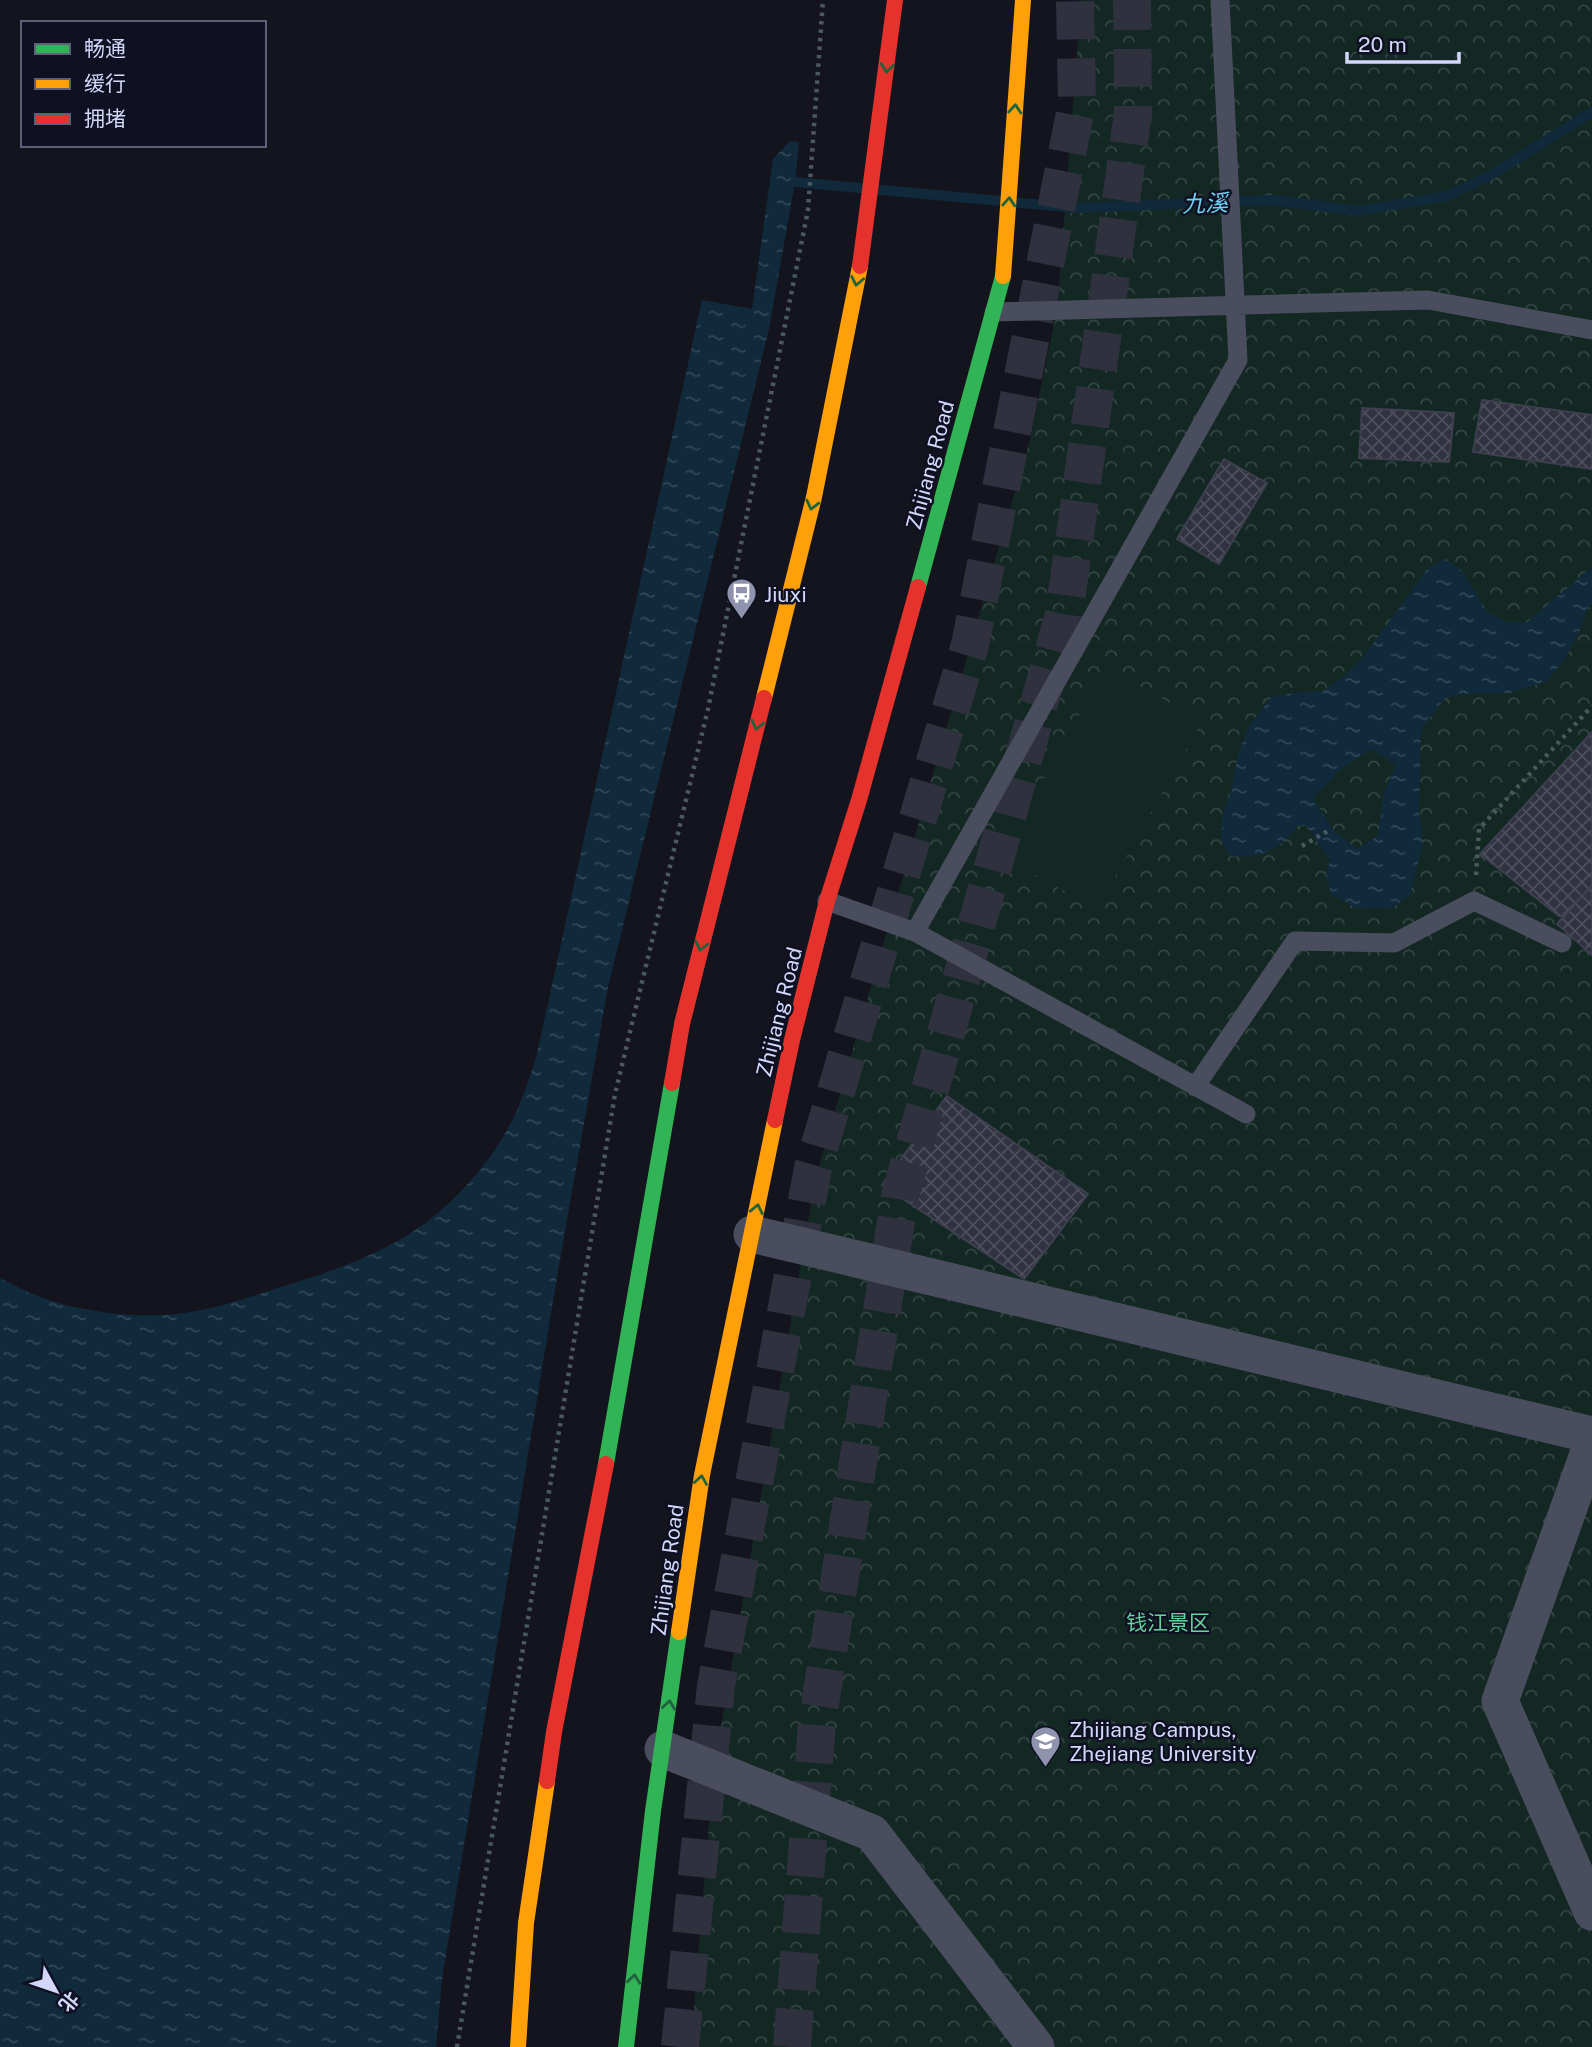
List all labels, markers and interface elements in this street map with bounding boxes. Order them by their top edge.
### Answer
legend [21,21,266,147]
scale bar [1347,21,1459,65]
text: 20 m [1358,32,1407,57]
text: 畅通 [84,36,126,61]
one-way arrow [879,62,894,74]
text: 缓行 [84,71,126,96]
one-way arrow [1008,103,1023,114]
text: 拥堵 [84,106,126,131]
water label: 九溪 [1182,189,1231,217]
one-way arrow [1001,196,1016,207]
one-way arrow [850,275,865,287]
street label: Zhijiang Road [901,398,959,532]
one-way arrow [806,498,820,510]
bus stop icon: Jiuxi [724,577,758,621]
place label: Jiuxi [764,582,807,607]
one-way arrow [751,719,765,731]
one-way arrow [695,940,709,952]
street label: Zhijiang Road [751,945,807,1079]
one-way arrow [748,1203,763,1215]
one-way arrow [693,1474,708,1486]
street label: Zhijiang Road [645,1502,689,1638]
park label: 钱江景区 [1126,1610,1210,1635]
one-way arrow [661,1699,676,1711]
place label: Zhijiang Campus, Zhejiang University [1069,1717,1256,1766]
school or university icon: Zhijiang Campus, Zhejiang University [1029,1724,1063,1768]
north arrow [21,1956,91,2026]
one-way arrow [626,1973,641,1985]
text: 北 [54,1988,84,2016]

